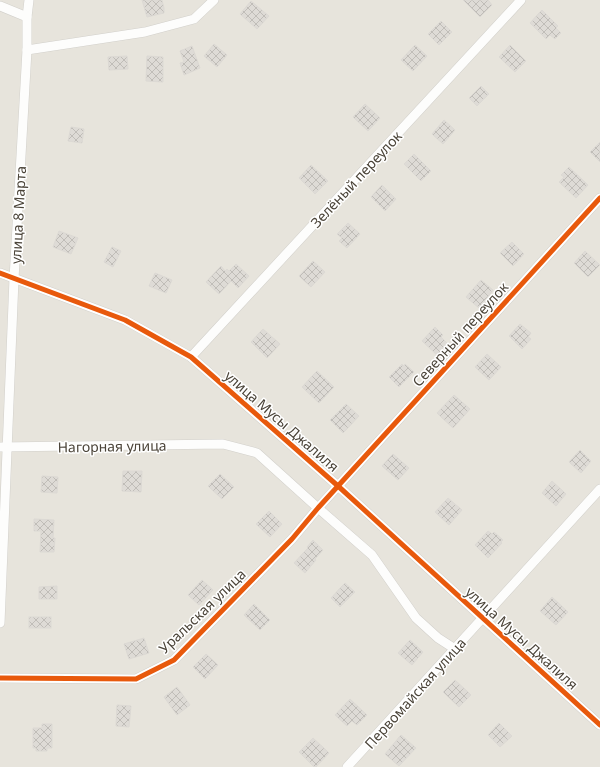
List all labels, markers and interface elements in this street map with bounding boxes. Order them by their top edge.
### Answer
street label: Зелёный переулок [306,126,406,231]
street label: улица 8 Марта [6,165,30,265]
street label: Северный переулок [408,277,513,390]
street label: улица Мусы Джалиля [221,366,343,476]
street label: Нагорная улица [57,436,167,456]
street label: Уральская улица [154,565,250,657]
street label: улица Мусы Джалиля [462,582,582,694]
street label: Первомайская улица [360,633,470,753]

